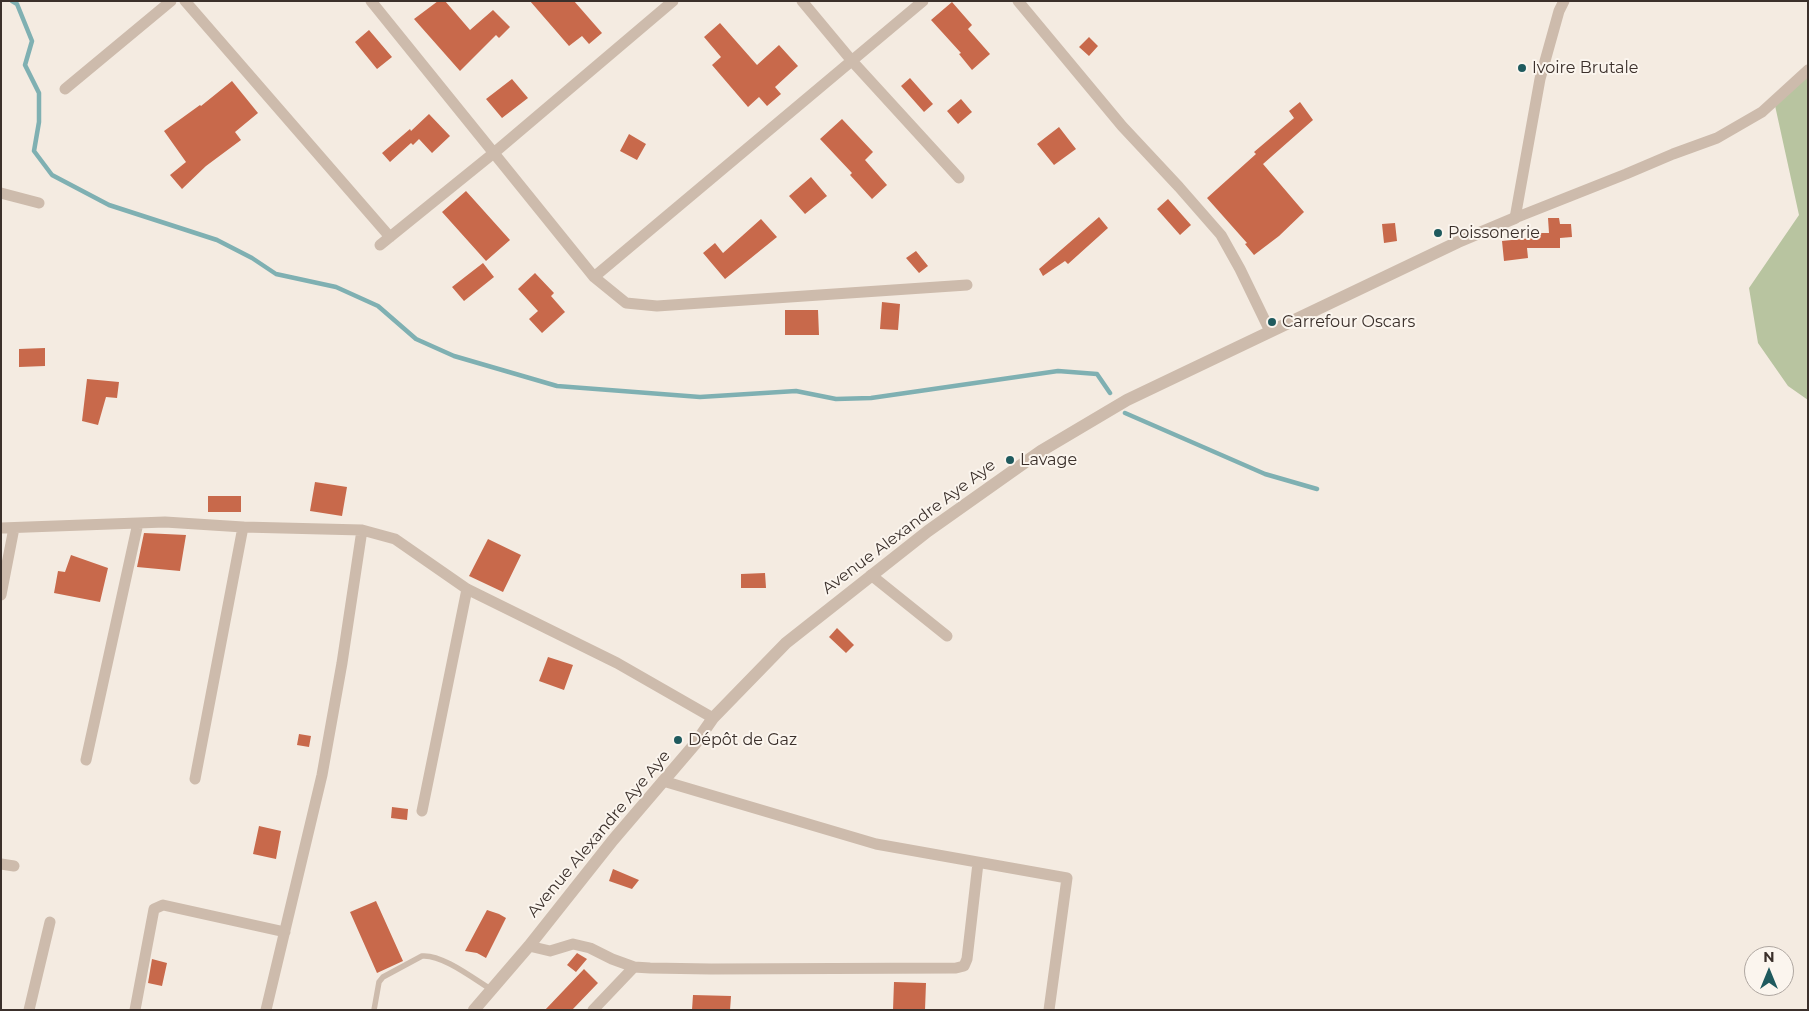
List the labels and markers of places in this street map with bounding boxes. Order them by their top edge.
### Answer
place label: Ivoire Brutale [1532,58,1638,78]
marker: Ivoire Brutale [1516,62,1528,74]
place label: Poissonerie [1448,223,1540,243]
marker: Poissonerie [1432,227,1444,239]
place label: Carrefour Oscars [1282,312,1415,332]
marker: Carrefour Oscars [1266,316,1278,328]
place label: Lavage [1020,450,1077,470]
marker: Lavage [1004,454,1016,466]
place label: Dépôt de Gaz [688,730,797,750]
marker: Dépôt de Gaz [672,734,684,746]

